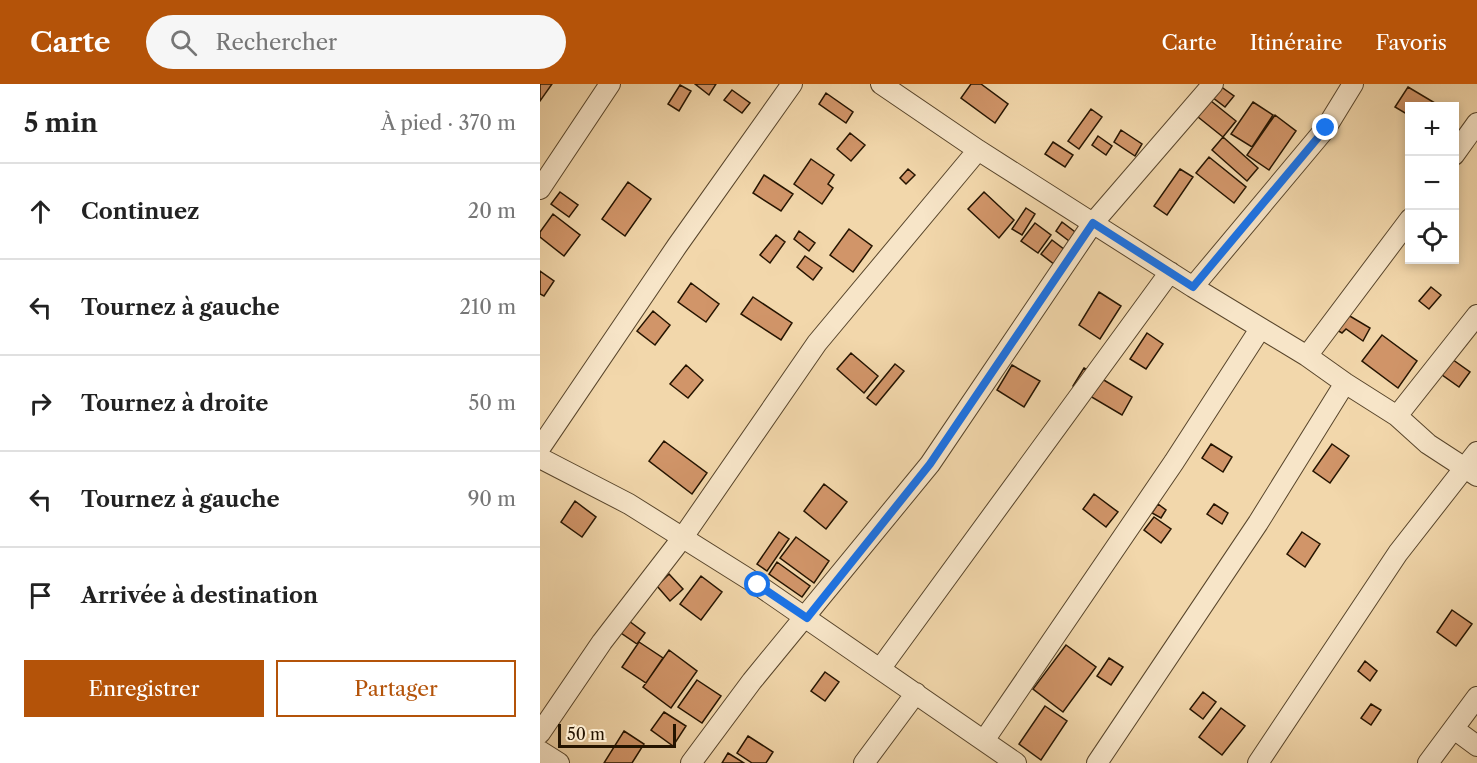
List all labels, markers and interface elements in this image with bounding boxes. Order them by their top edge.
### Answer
search box [146,15,566,69]
text: Carte [30,25,110,59]
icon: search [167,26,200,59]
text: Rechercher [215,29,337,56]
text: Carte [1161,30,1217,55]
text: Itinéraire [1250,30,1343,55]
text: Favoris [1376,30,1447,55]
map controls [1405,102,1459,264]
button: + [1405,102,1459,156]
text: 5 min [24,107,98,139]
text: À pied · 370 m [381,111,516,135]
route end [1312,114,1338,140]
button: − [1405,156,1459,210]
icon: ahead [24,195,57,228]
text: Continuez [81,198,200,225]
text: 20 m [468,199,516,223]
button: locate [1405,210,1459,264]
icon: left [24,291,57,324]
text: Tournez à gauche [81,294,280,321]
text: 210 m [459,295,516,319]
icon: right [24,387,57,420]
text: Tournez à droite [81,390,268,417]
text: 50 m [469,391,516,415]
icon: left [24,483,57,516]
text: Tournez à gauche [81,486,280,513]
text: 90 m [468,487,516,511]
route start [744,571,770,597]
icon: arrive [24,579,57,612]
text: Arrivée à destination [81,582,318,609]
button: Enregistrer [24,660,264,717]
button: Partager [276,660,516,717]
scale bar [558,721,676,748]
text: 50 m [567,724,605,744]

